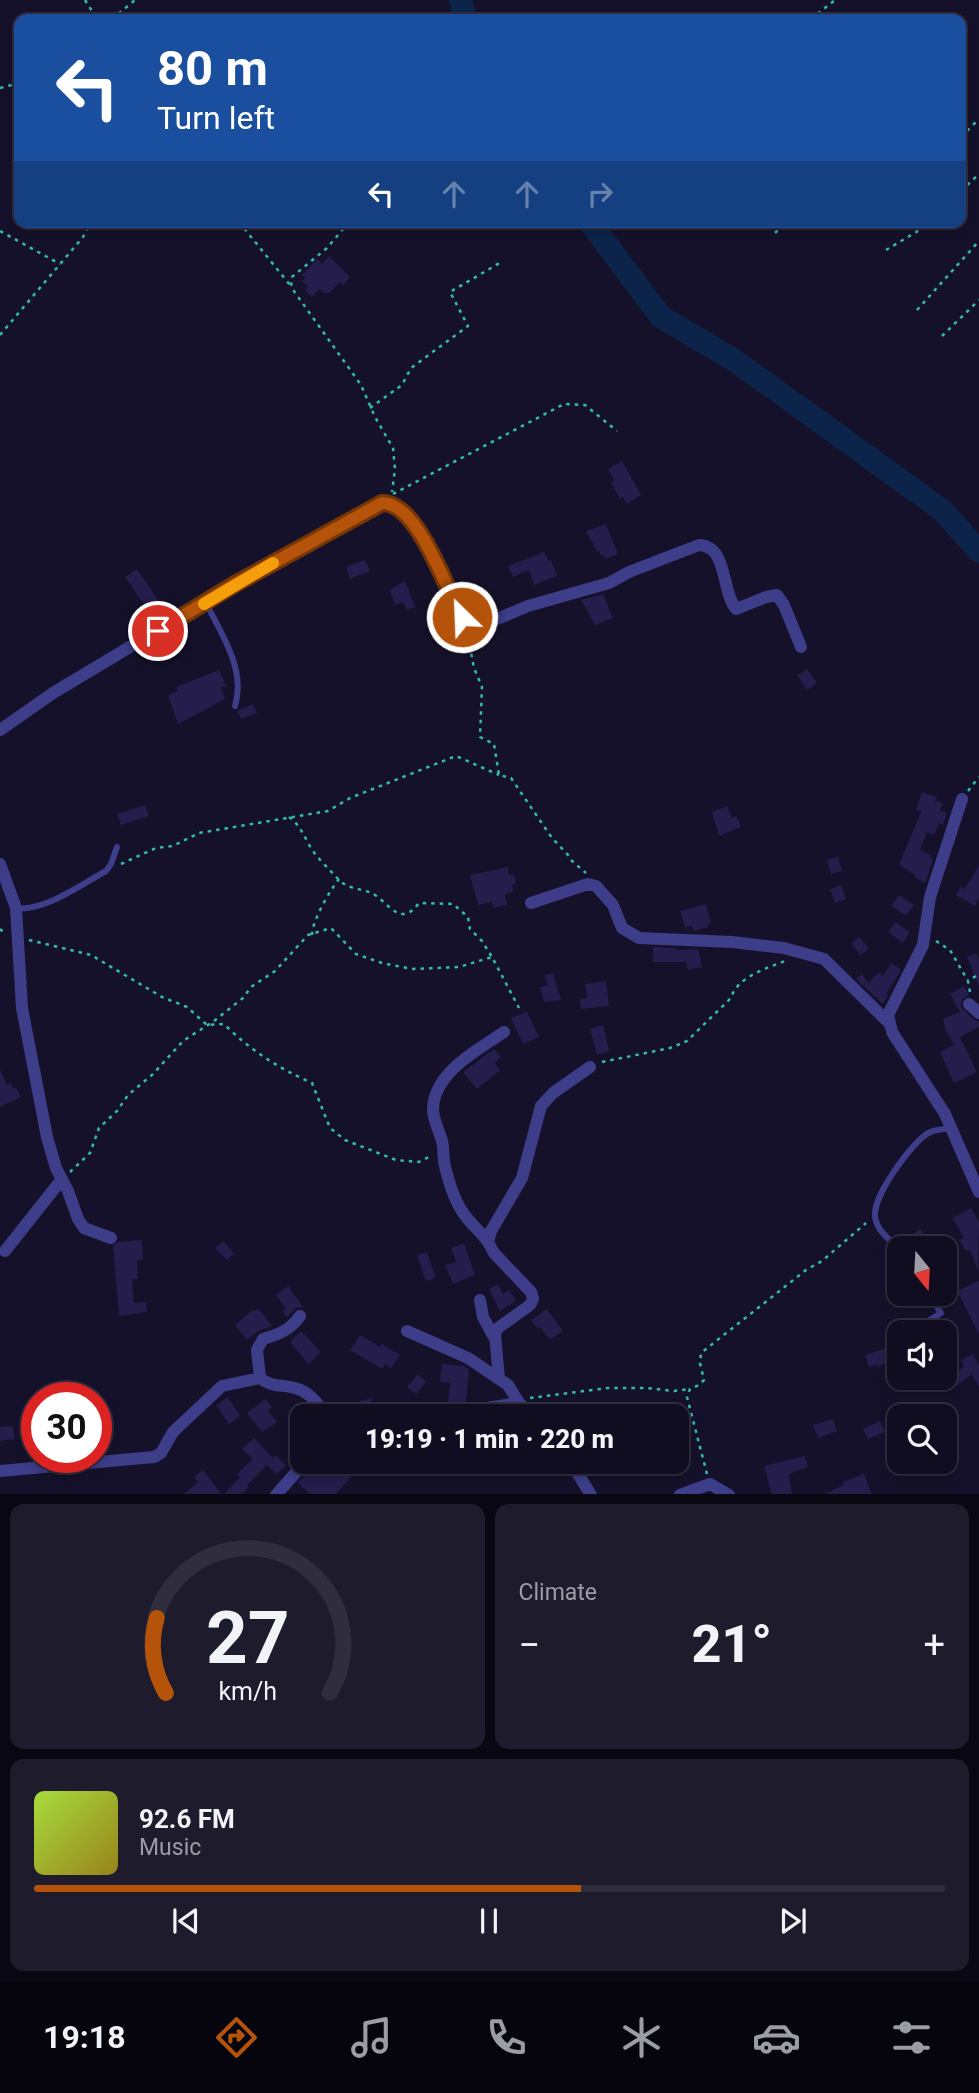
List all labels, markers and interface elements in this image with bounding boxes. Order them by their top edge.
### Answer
text: 80 m [157,40,268,97]
icon: left [42,42,133,133]
text: Turn left [157,99,275,137]
icon: left [362,175,400,213]
icon: ahead [435,175,473,213]
icon: ahead [508,175,546,213]
icon: right [581,175,619,213]
position arrow [425,580,499,654]
pin [128,601,188,661]
icon: arrive [139,612,177,650]
north arrow [887,1236,957,1306]
map controls [887,1236,957,1474]
button: sound [887,1320,957,1390]
speed limit sign: 30 [21,1382,112,1473]
button: search [887,1404,957,1474]
text: 19:19 · 1 min · 220 m [365,1424,614,1454]
text: Climate [519,1579,597,1606]
text: 27 [205,1595,289,1681]
text: 21° [692,1614,772,1675]
text: − [519,1623,540,1667]
text: + [923,1623,945,1667]
text: km/h [218,1676,277,1705]
text: 92.6 FM [139,1804,235,1834]
text: Music [139,1834,201,1861]
icon: previous [167,1902,205,1940]
icon: pause [470,1902,508,1940]
icon: next [774,1902,812,1940]
icon: directions [212,2013,261,2062]
icon: music [347,2013,396,2062]
icon: phone [482,2013,531,2062]
icon: climate [617,2013,666,2062]
icon: car [752,2013,801,2062]
icon: filters [887,2013,936,2062]
text: 19:18 [43,2018,125,2056]

